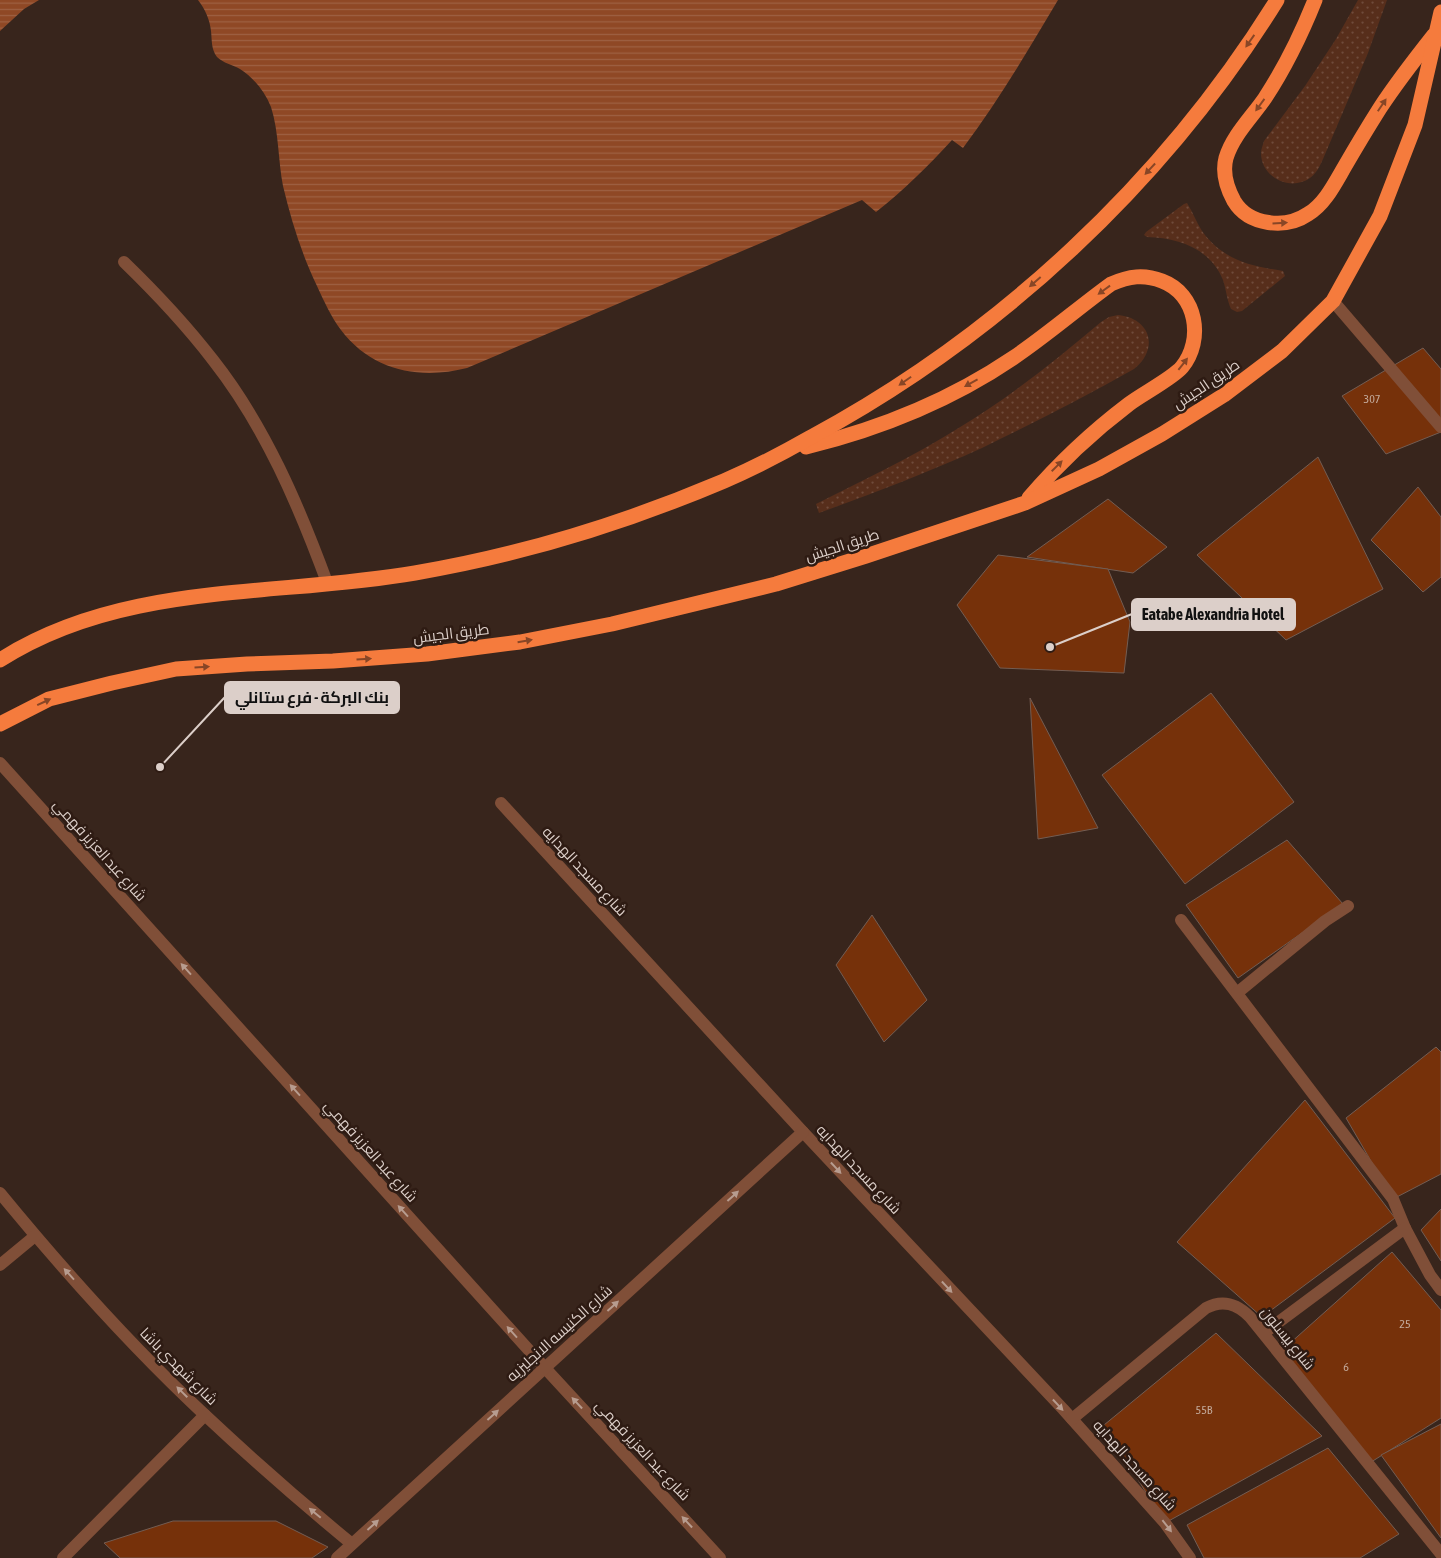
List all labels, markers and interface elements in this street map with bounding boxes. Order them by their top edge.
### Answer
one-way arrow [1245,34,1256,47]
one-way arrow [1255,98,1265,112]
one-way arrow [1378,98,1387,112]
one-way arrow [1144,162,1156,174]
one-way arrow [1273,218,1289,226]
one-way arrow [1028,277,1041,288]
one-way arrow [1098,284,1111,295]
street label: طريق الجيش [1169,356,1244,414]
one-way arrow [1178,357,1188,371]
one-way arrow [899,376,912,386]
one-way arrow [964,379,979,387]
house number: 307 [1364,392,1381,406]
one-way arrow [1051,460,1063,472]
street label: طريق الجيش [803,525,882,567]
callout: Eatabe Alexandria Hotel [1132,599,1295,630]
text: Eatabe Alexandria Hotel [1142,605,1285,623]
street label: طريق الجيش [412,620,490,648]
one-way arrow [518,636,534,644]
one-way arrow [356,654,372,662]
one-way arrow [194,663,210,671]
callout: بنك البركة - فرع ستانلي [225,682,399,713]
text: بنك البركة - فرع ستانلي [235,688,389,710]
one-way arrow [37,698,51,706]
street label: شارع عبد العزيز فهمي [47,796,150,907]
street label: شارع مسجد الهدايه [537,823,631,921]
one-way arrow [180,964,192,976]
one-way arrow [289,1085,301,1097]
street label: شارع عبد العزيز فهمي [318,1097,421,1208]
street label: شارع مسجد الهدايه [811,1121,905,1219]
one-way arrow [830,1162,842,1174]
one-way arrow [726,1190,738,1202]
one-way arrow [398,1205,409,1218]
one-way arrow [64,1268,75,1281]
one-way arrow [941,1280,953,1292]
street label: شارع الكنيسه الانجليزيه [503,1281,617,1387]
one-way arrow [606,1300,618,1312]
street label: شارع بيسلون [1255,1303,1318,1375]
house number: 25 [1399,1317,1411,1331]
street label: شارع شهدي باشا [134,1324,221,1411]
one-way arrow [506,1326,518,1338]
house number: 6 [1343,1360,1349,1374]
one-way arrow [176,1386,188,1398]
street label: شارع عبد العزيز فهمي [589,1396,694,1506]
one-way arrow [571,1397,583,1409]
one-way arrow [1052,1399,1064,1411]
house number: 55B [1196,1403,1213,1417]
one-way arrow [486,1410,499,1421]
street label: شارع مسجد الهدايه [1088,1416,1180,1516]
one-way arrow [309,1507,321,1519]
one-way arrow [681,1517,693,1529]
one-way arrow [366,1519,378,1531]
one-way arrow [1161,1519,1172,1532]

